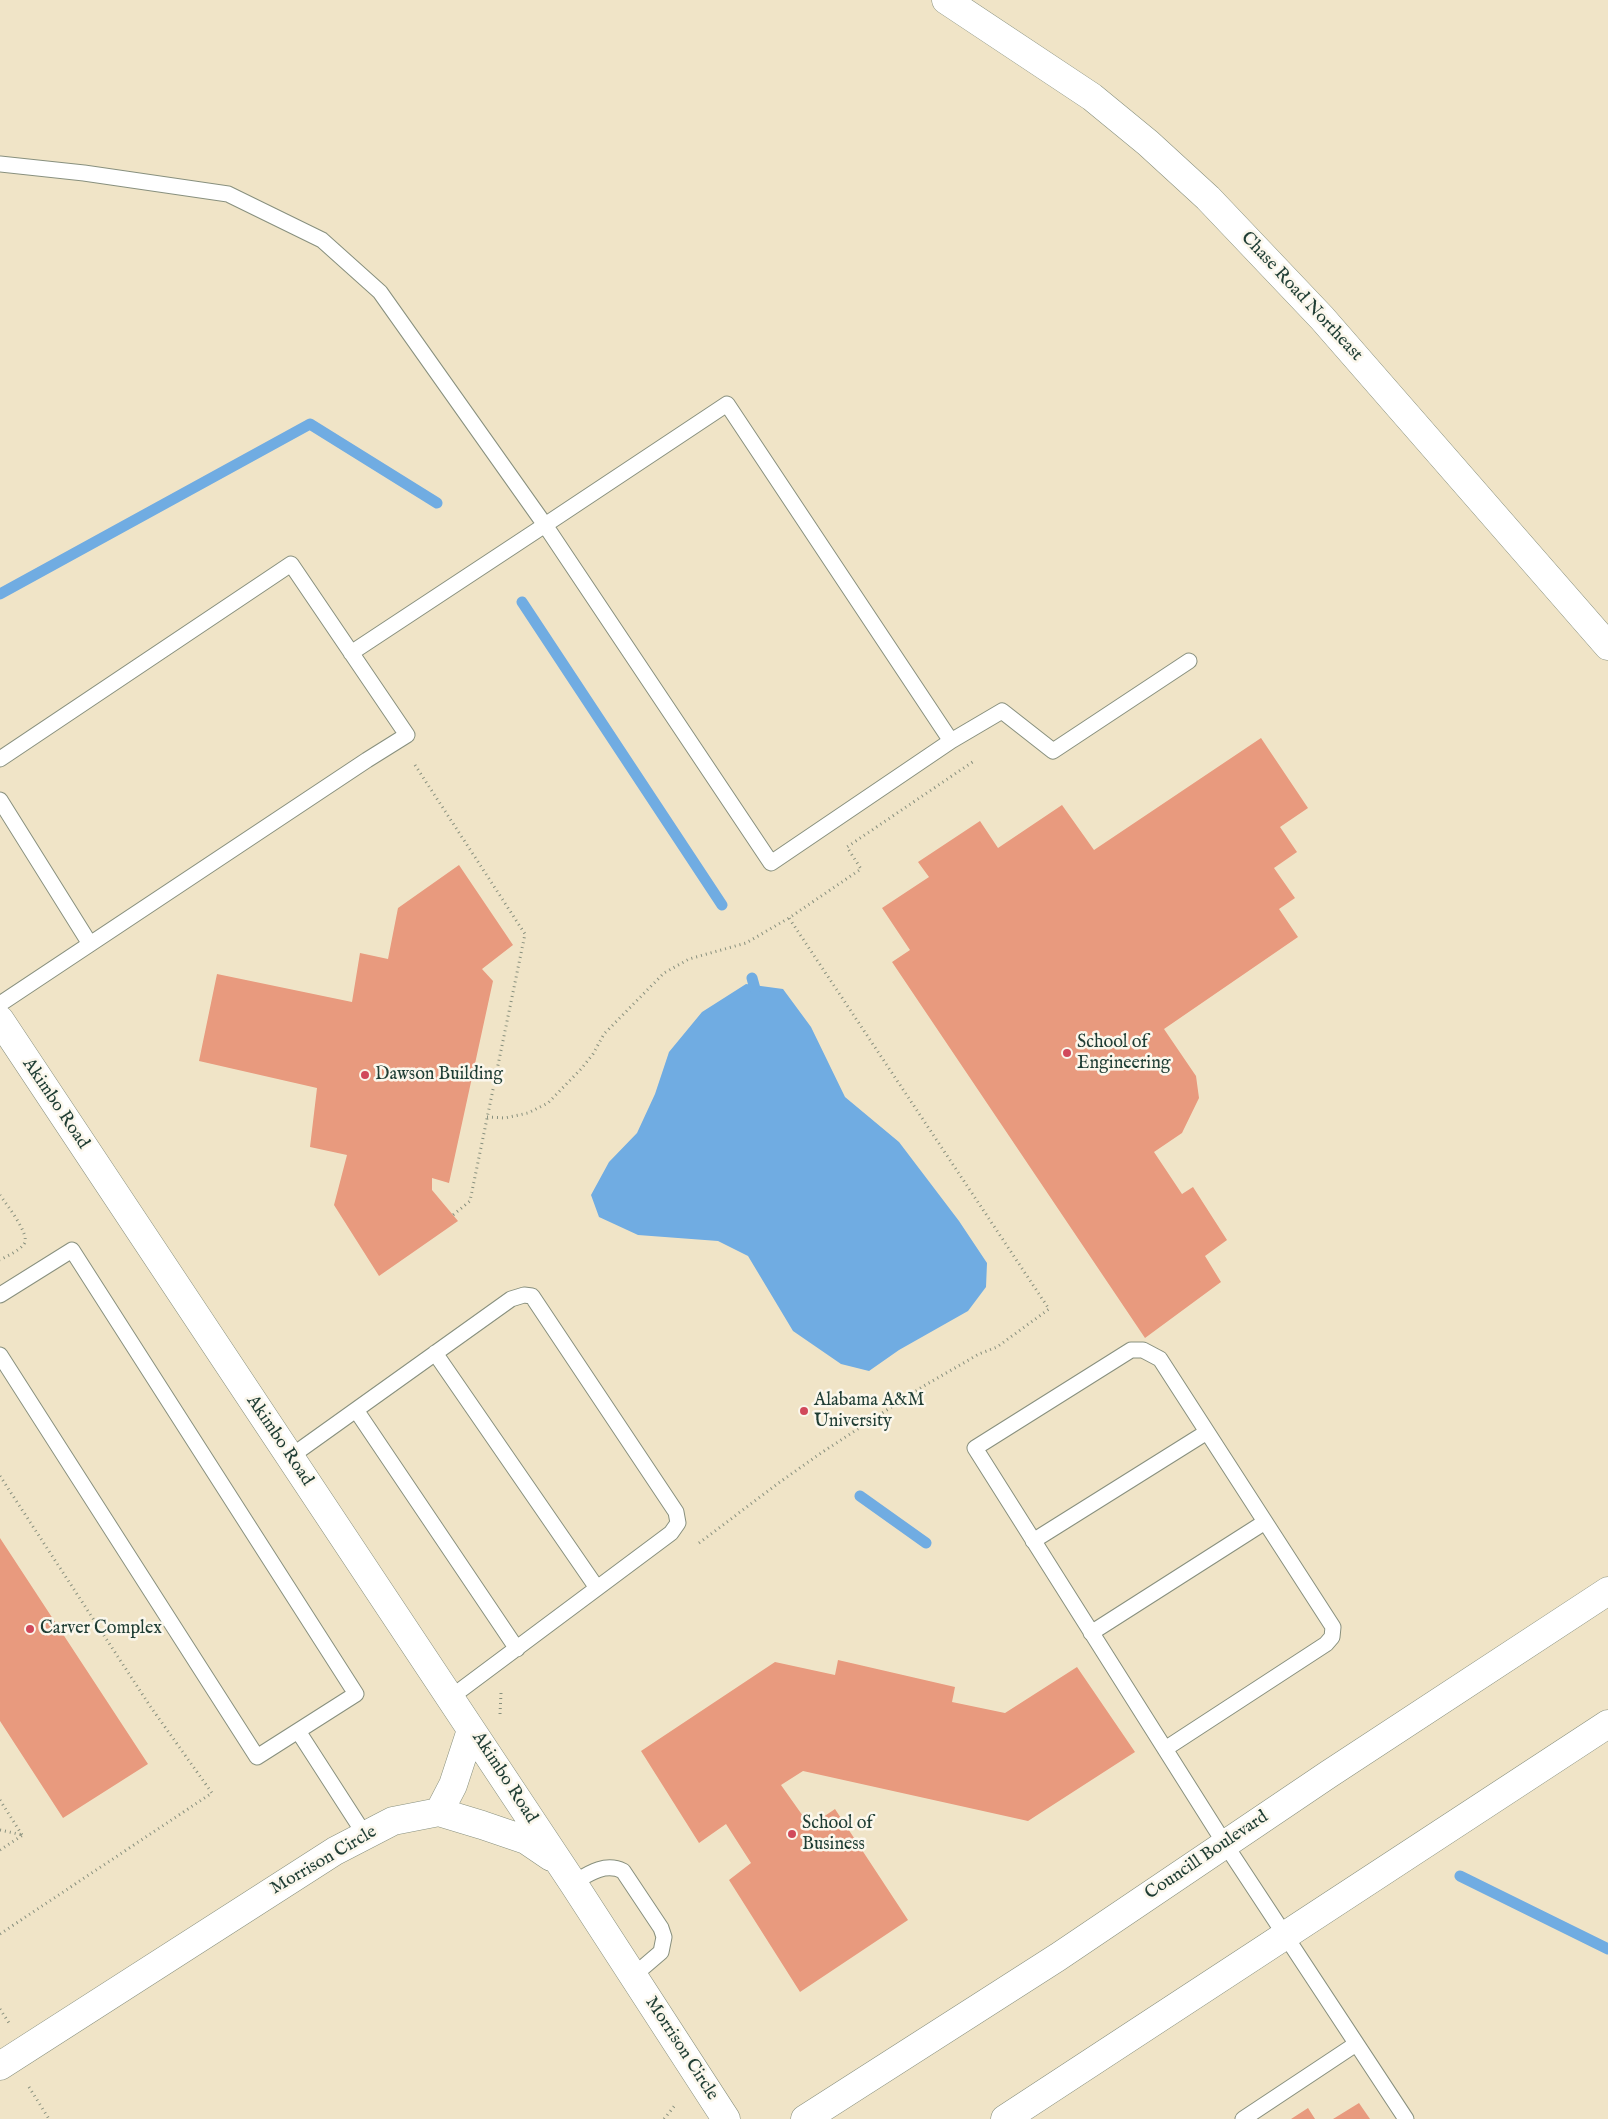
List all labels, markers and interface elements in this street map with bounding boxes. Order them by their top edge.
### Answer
street label: Chase Road Northeast [1235,228,1367,366]
place label: School of Engineering [1077,1032,1171,1074]
marker: School of Engineering [1061,1047,1073,1059]
street label: Akimbo Road [17,1055,93,1153]
place label: Dawson Building [375,1064,503,1086]
marker: Dawson Building [359,1069,371,1081]
place label: Alabama A&M University [814,1390,925,1432]
street label: Akimbo Road [241,1392,317,1490]
marker: Alabama A&M University [798,1405,810,1417]
place label: Carver Complex [40,1618,162,1640]
marker: Carver Complex [24,1623,36,1635]
street label: Akimbo Road [467,1728,541,1828]
street label: Councill Boulevard [1141,1807,1273,1905]
place label: School of Business [802,1813,873,1856]
street label: Morrison Circle [267,1822,381,1900]
marker: School of Business [786,1828,798,1840]
street label: Morrison Circle [640,1993,722,2105]

